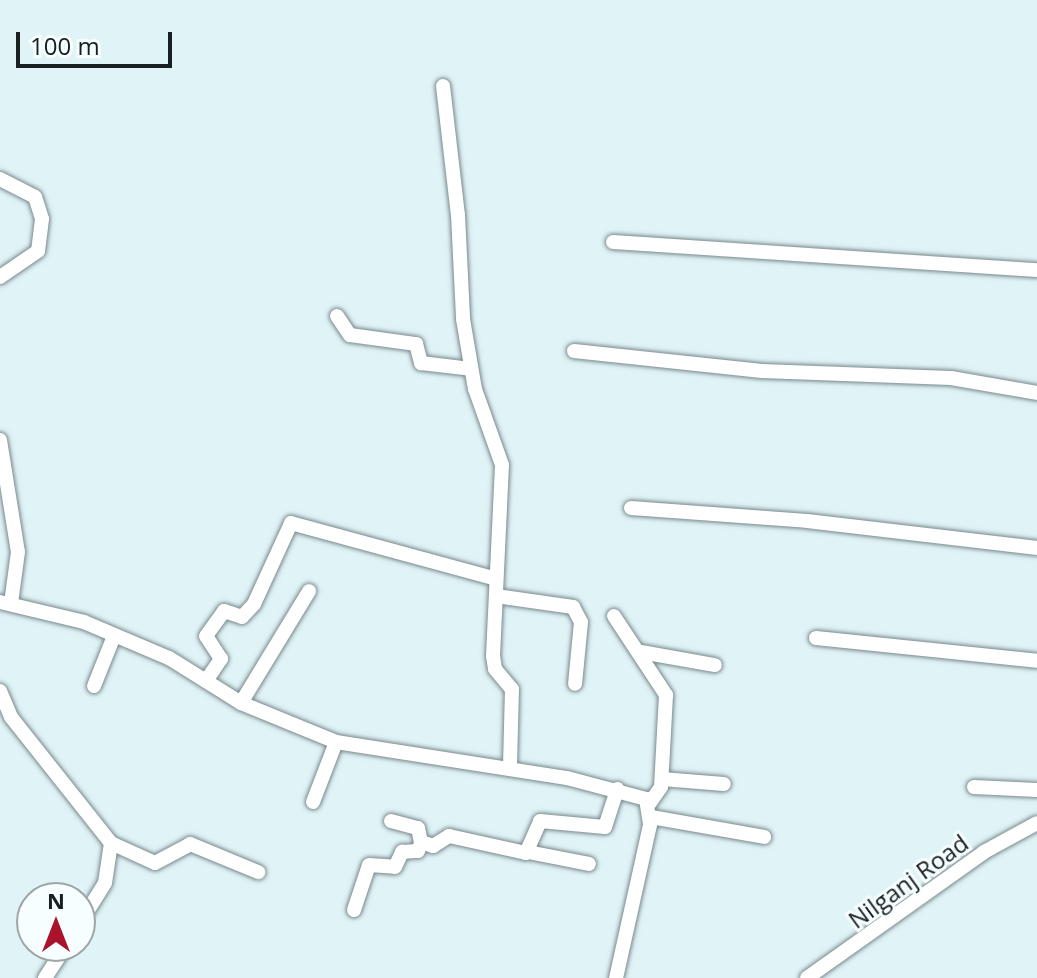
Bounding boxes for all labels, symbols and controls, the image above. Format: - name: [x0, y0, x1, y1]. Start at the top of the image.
- scale bar: [20, 16, 176, 66]
- text: 100 m: [30, 29, 100, 62]
- street label: Nilganj Road: [843, 828, 973, 934]
- north arrow: [16, 882, 96, 962]
- text: N: [47, 885, 65, 915]

